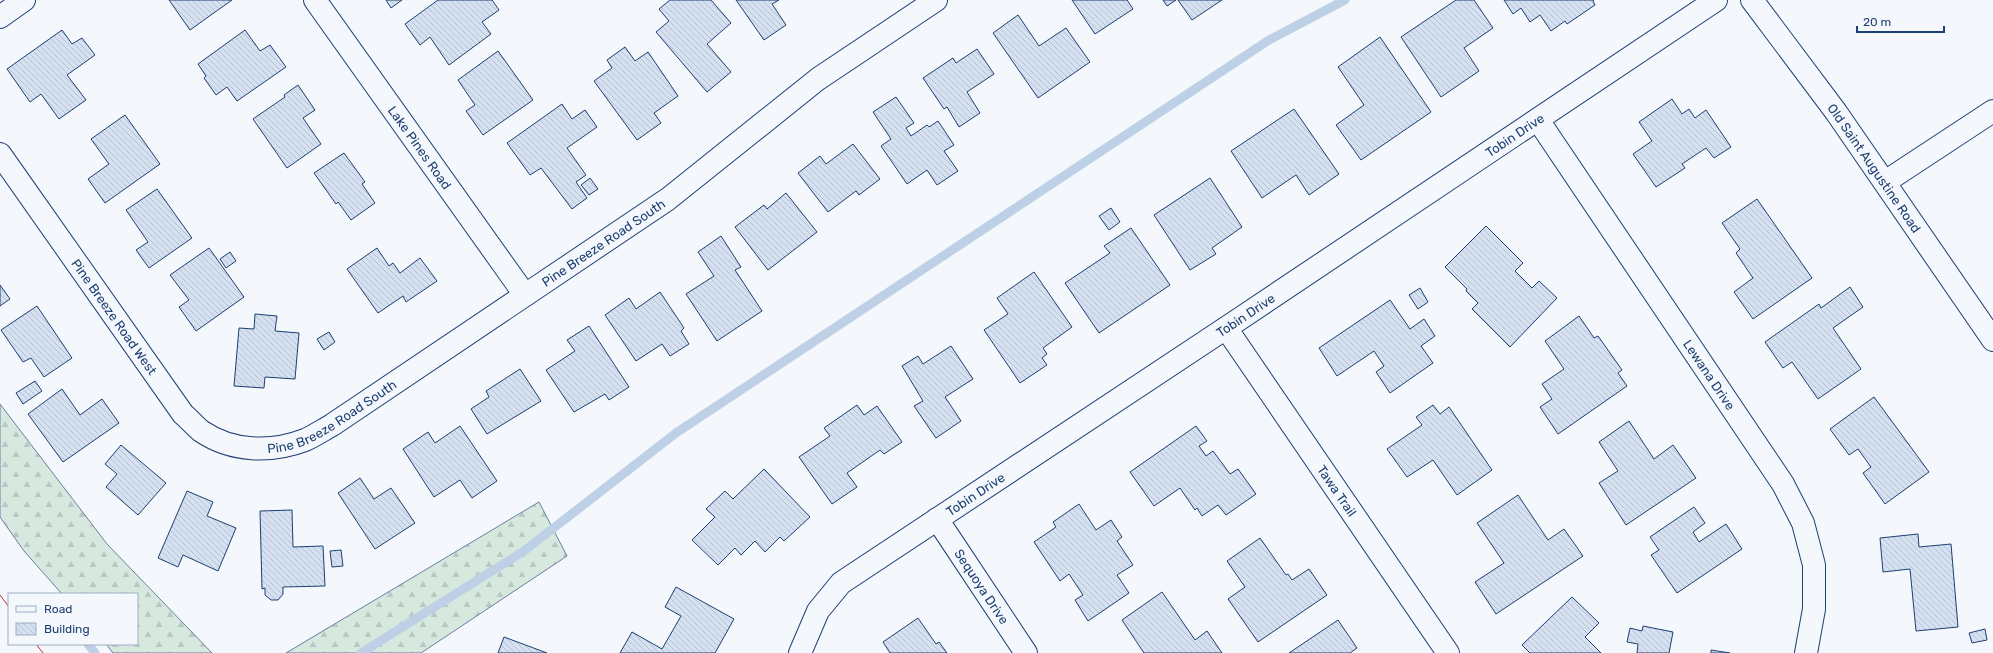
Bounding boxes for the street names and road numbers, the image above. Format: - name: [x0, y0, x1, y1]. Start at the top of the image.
- street label: Old Saint Augustine Road: [1825, 101, 1924, 235]
- street label: Lake Pines Road: [385, 103, 455, 192]
- street label: Tobin Drive: [1483, 110, 1547, 160]
- street label: Pine Breeze Road South: [539, 196, 668, 289]
- street label: Pine Breeze Road West: [69, 256, 160, 377]
- street label: Tobin Drive: [1213, 290, 1277, 340]
- street label: Lewana Drive: [1680, 337, 1738, 413]
- street label: Pine Breeze Road South: [266, 377, 399, 456]
- street label: Tawa Trail: [1314, 462, 1360, 519]
- street label: Tobin Drive: [943, 469, 1007, 519]
- street label: Sequoya Drive: [952, 546, 1012, 627]

